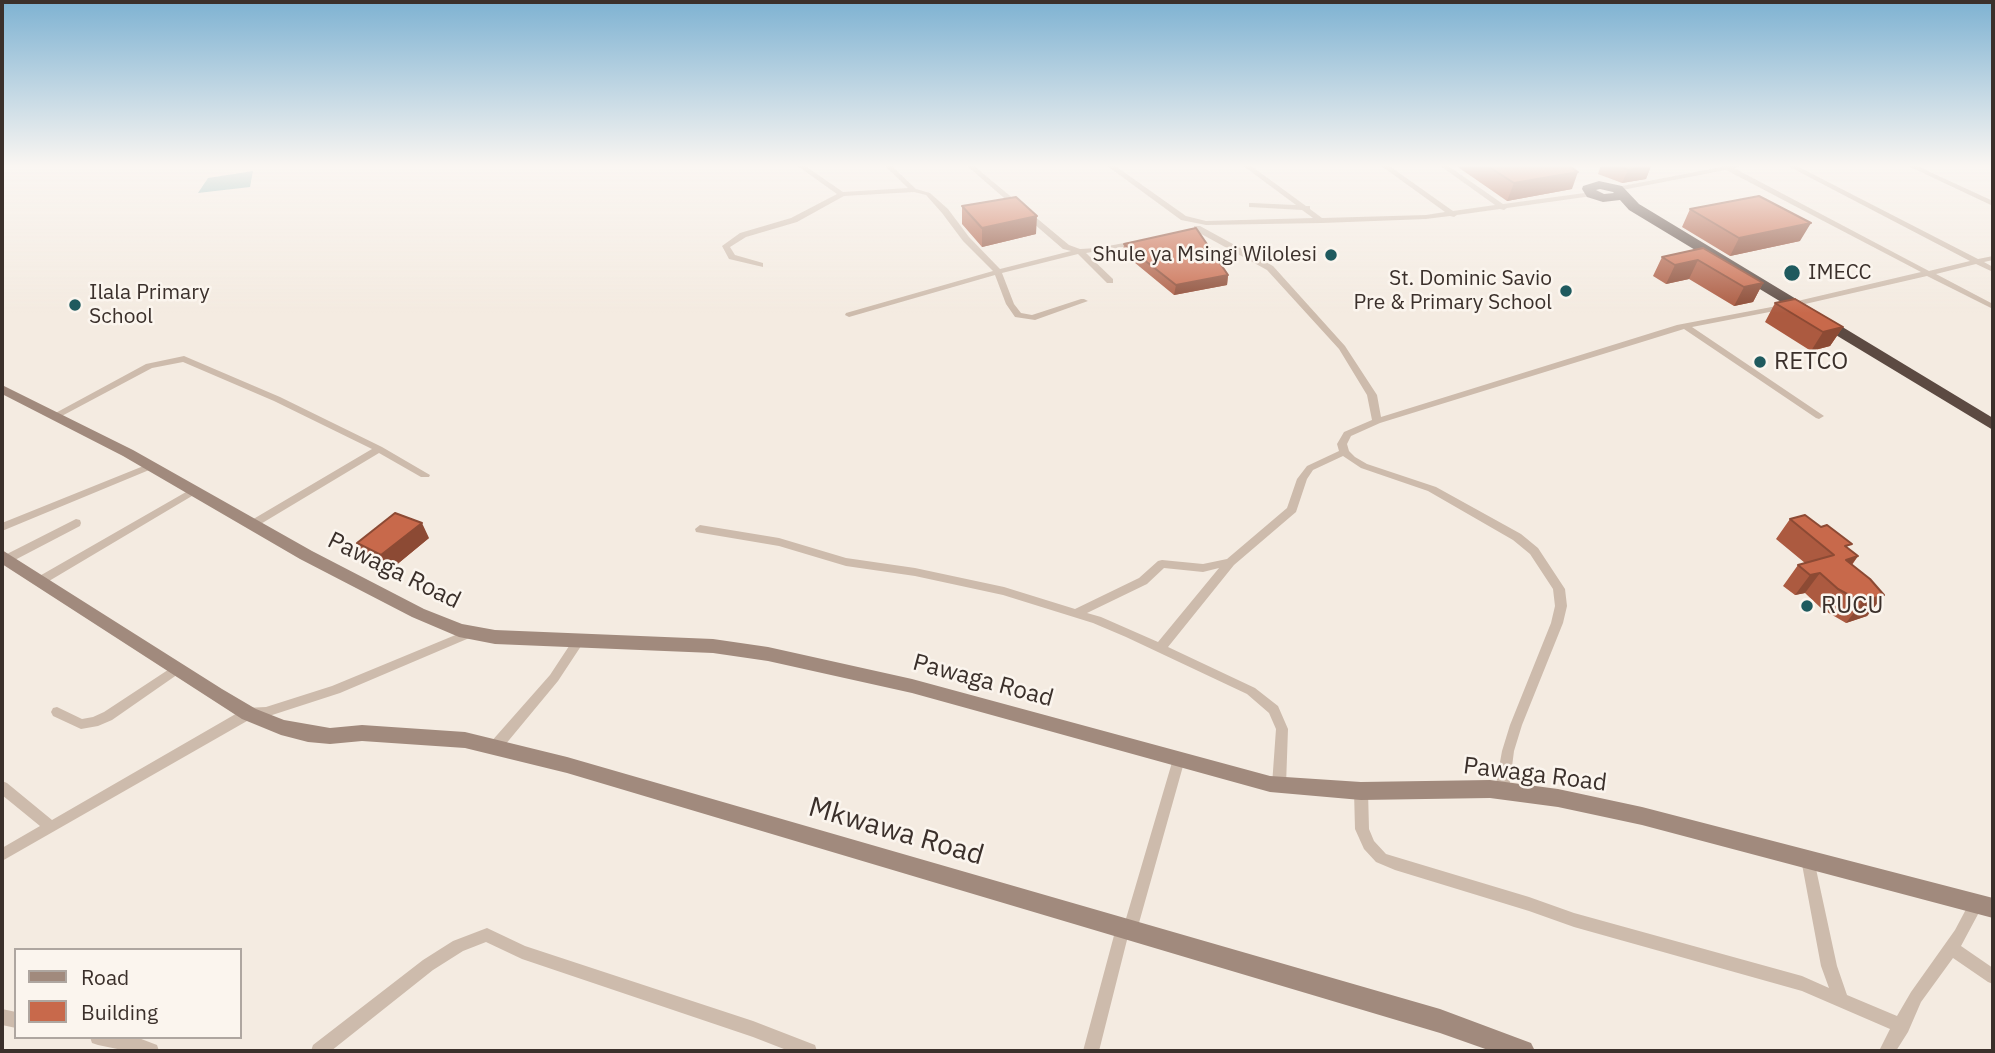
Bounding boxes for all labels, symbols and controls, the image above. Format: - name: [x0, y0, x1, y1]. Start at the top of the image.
- place label: Shule ya Msingi Wilolesi: [1092, 242, 1317, 268]
- marker: Shule ya Msingi Wilolesi: [1323, 247, 1339, 263]
- place label: IMECC: [1808, 260, 1872, 286]
- marker: IMECC: [1782, 263, 1802, 283]
- place label: St. Dominic Savio Pre & Primary School: [1354, 266, 1552, 316]
- place label: Ilala Primary School: [89, 280, 210, 330]
- marker: St. Dominic Savio Pre & Primary School: [1558, 283, 1574, 299]
- marker: Ilala Primary School: [67, 297, 83, 313]
- place label: RETCO: [1774, 348, 1848, 376]
- marker: RETCO: [1752, 354, 1768, 370]
- street label: Pawaga Road: [323, 526, 465, 616]
- place label: RUCU: [1821, 592, 1884, 620]
- marker: RUCU: [1799, 598, 1815, 614]
- street label: Pawaga Road: [910, 648, 1056, 714]
- street label: Pawaga Road: [1462, 752, 1608, 798]
- street label: Mkwawa Road: [804, 791, 988, 873]
- legend: [14, 948, 242, 1039]
- text: Road: [81, 963, 129, 991]
- text: Building: [81, 998, 158, 1026]

